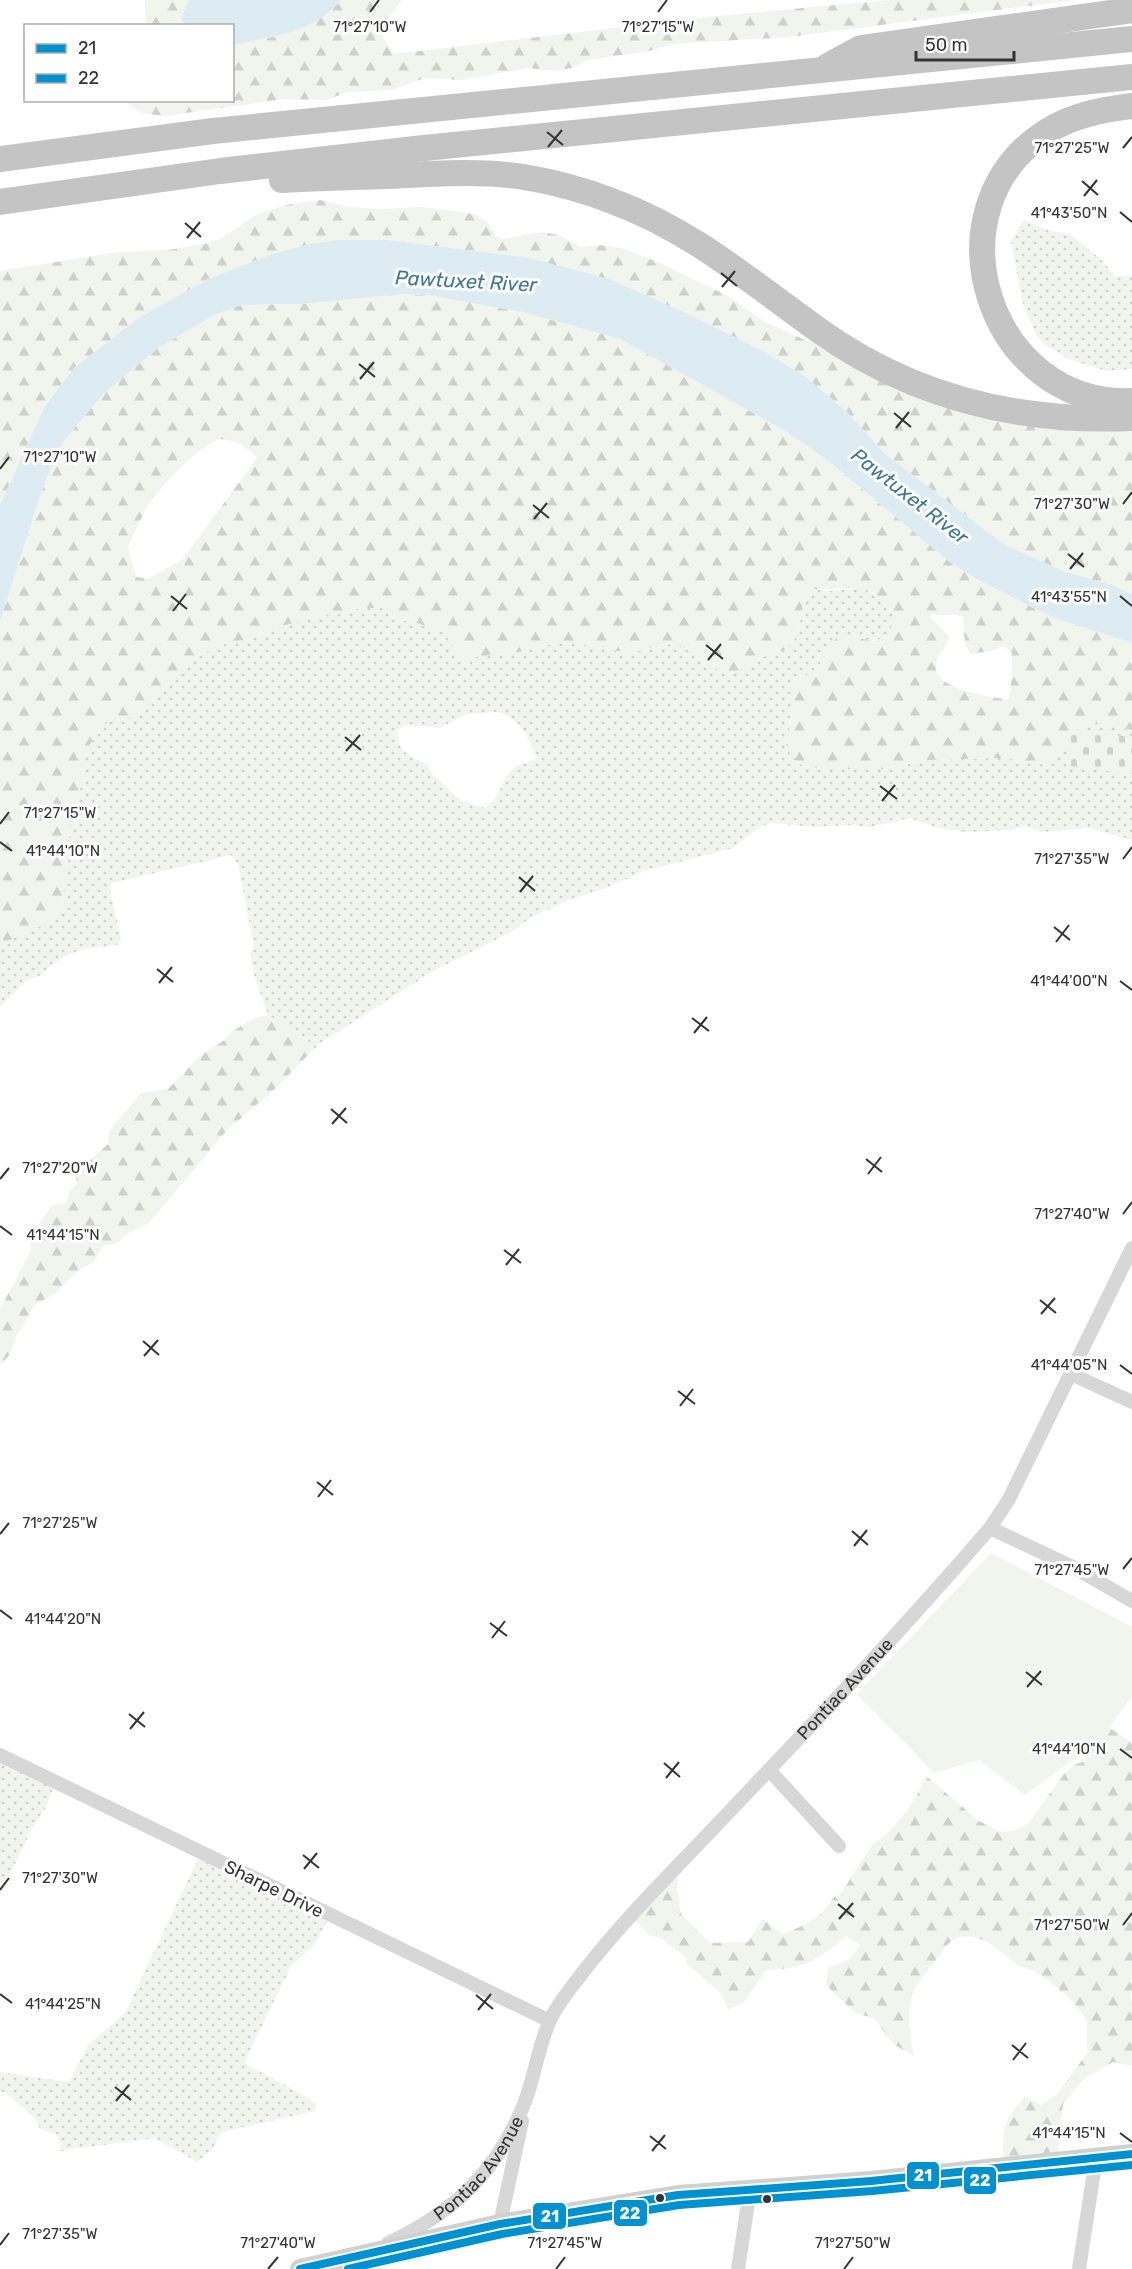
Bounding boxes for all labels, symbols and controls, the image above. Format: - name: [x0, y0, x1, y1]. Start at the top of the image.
- text: 71°27'10"W: [333, 18, 407, 36]
- text: 71°27'15"W: [622, 18, 694, 36]
- legend: [24, 24, 234, 102]
- scale bar: [916, 24, 1014, 62]
- text: 50 m: [925, 34, 968, 56]
- text: 21: [78, 37, 96, 59]
- text: 22: [78, 67, 99, 89]
- text: 71°27'25"W: [1034, 139, 1110, 157]
- text: 41°43'50"N: [1031, 204, 1107, 222]
- water label: Pawtuxet River: [394, 265, 539, 297]
- water label: Pawtuxet River: [847, 443, 974, 550]
- text: 71°27'10"W: [23, 448, 97, 466]
- text: 71°27'30"W: [1034, 495, 1110, 513]
- text: 41°43'55"N: [1031, 588, 1107, 606]
- text: 71°27'15"W: [24, 804, 96, 822]
- text: 41°44'10"N: [26, 842, 100, 860]
- text: 71°27'35"W: [1034, 850, 1110, 868]
- text: 41°44'00"N: [1030, 972, 1108, 990]
- text: 71°27'20"W: [22, 1159, 98, 1177]
- text: 71°27'40"W: [1034, 1205, 1110, 1223]
- text: 41°44'15"N: [26, 1226, 100, 1244]
- text: 41°44'05"N: [1031, 1356, 1107, 1374]
- text: 71°27'25"W: [22, 1514, 98, 1532]
- text: 71°27'45"W: [1035, 1561, 1109, 1579]
- text: 41°44'20"N: [25, 1610, 101, 1628]
- street label: Pontiac Avenue: [792, 1634, 898, 1744]
- text: 41°44'10"N: [1032, 1740, 1106, 1758]
- street label: Sharpe Drive: [221, 1856, 327, 1922]
- text: 71°27'30"W: [22, 1869, 98, 1887]
- text: 71°27'50"W: [1034, 1916, 1110, 1934]
- text: 41°44'25"N: [25, 1995, 101, 2013]
- street label: Pontiac Avenue: [429, 2113, 528, 2225]
- text: 41°44'15"N: [1032, 2124, 1106, 2142]
- line badge: 21: [906, 2161, 940, 2190]
- text: 21: [914, 2166, 932, 2185]
- line badge: 22: [963, 2166, 997, 2195]
- text: 22: [970, 2171, 990, 2190]
- unlabelled marker: [654, 2192, 666, 2204]
- unlabelled marker: [761, 2193, 773, 2205]
- line badge: 22: [613, 2199, 648, 2227]
- line badge: 21: [532, 2202, 567, 2230]
- text: 22: [620, 2204, 640, 2223]
- text: 21: [541, 2207, 559, 2226]
- text: 71°27'35"W: [22, 2225, 98, 2243]
- text: 71°27'40"W: [240, 2234, 316, 2252]
- text: 71°27'45"W: [528, 2234, 602, 2252]
- text: 71°27'50"W: [815, 2234, 891, 2252]

